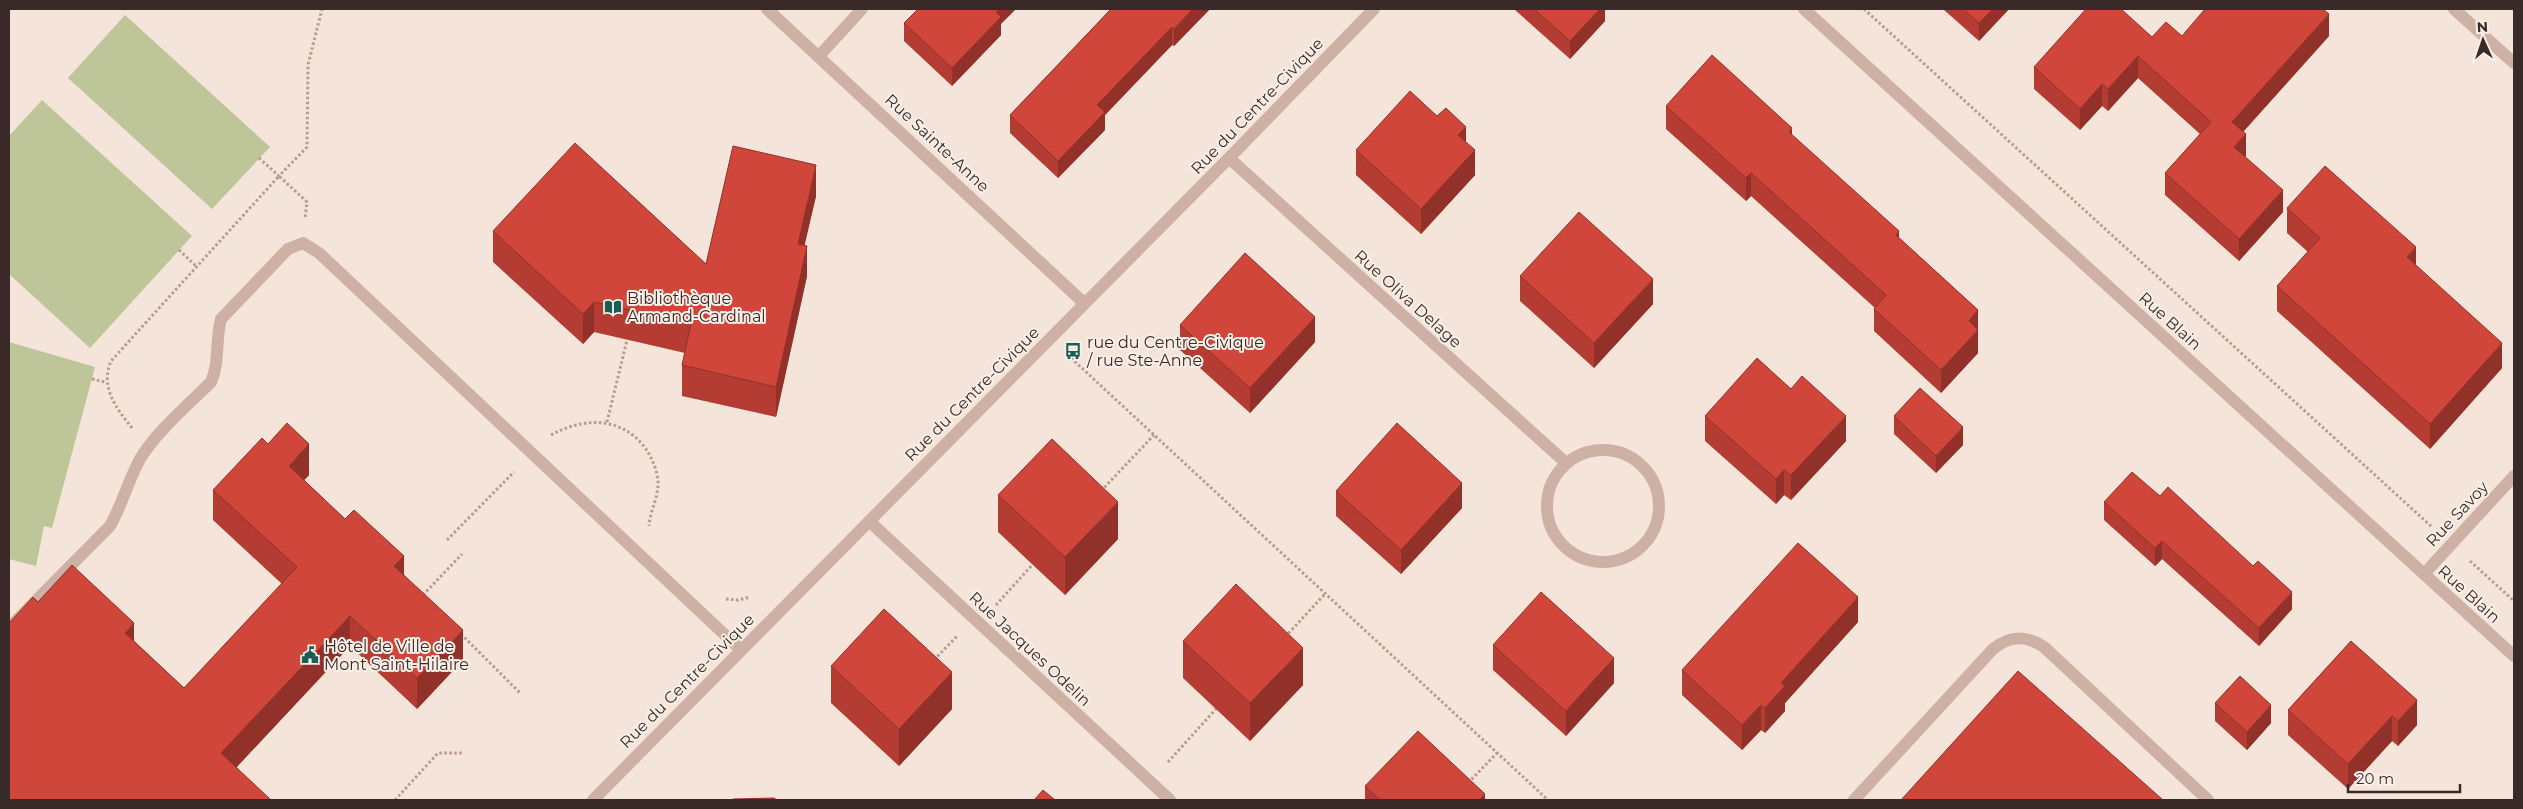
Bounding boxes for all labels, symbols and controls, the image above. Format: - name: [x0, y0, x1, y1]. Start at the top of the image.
- north arrow: [2458, 15, 2508, 65]
- text: N: [2476, 18, 2488, 36]
- street label: Rue du Centre-Civique: [1187, 34, 1327, 178]
- street label: Rue Sainte-Anne: [881, 90, 993, 196]
- street label: Rue Oliva Delage: [1351, 246, 1465, 352]
- street label: Rue Blain: [2135, 288, 2205, 354]
- place label: Bibliothèque Armand-Cardinal: [627, 289, 766, 326]
- library icon: Bibliothèque Armand-Cardinal: [603, 297, 623, 317]
- street label: Rue du Centre-Civique: [901, 323, 1043, 465]
- place label: rue du Centre-Civique / rue Ste-Anne: [1086, 333, 1264, 370]
- bus stop icon: rue du Centre-Civique / rue Ste-Anne: [1063, 341, 1083, 361]
- street label: Rue Savoy: [2422, 477, 2492, 551]
- street label: Rue Blain: [2434, 561, 2504, 627]
- street label: Rue Jacques Odelin: [965, 588, 1095, 710]
- street label: Rue du Centre-Civique: [616, 610, 758, 752]
- place label: Hôtel de Ville de Mont Saint-Hilaire: [324, 637, 469, 674]
- public building icon: Hôtel de Ville de Mont Saint-Hilaire: [300, 645, 320, 665]
- scale bar: [2348, 762, 2460, 794]
- text: 20 m: [2356, 769, 2394, 788]

